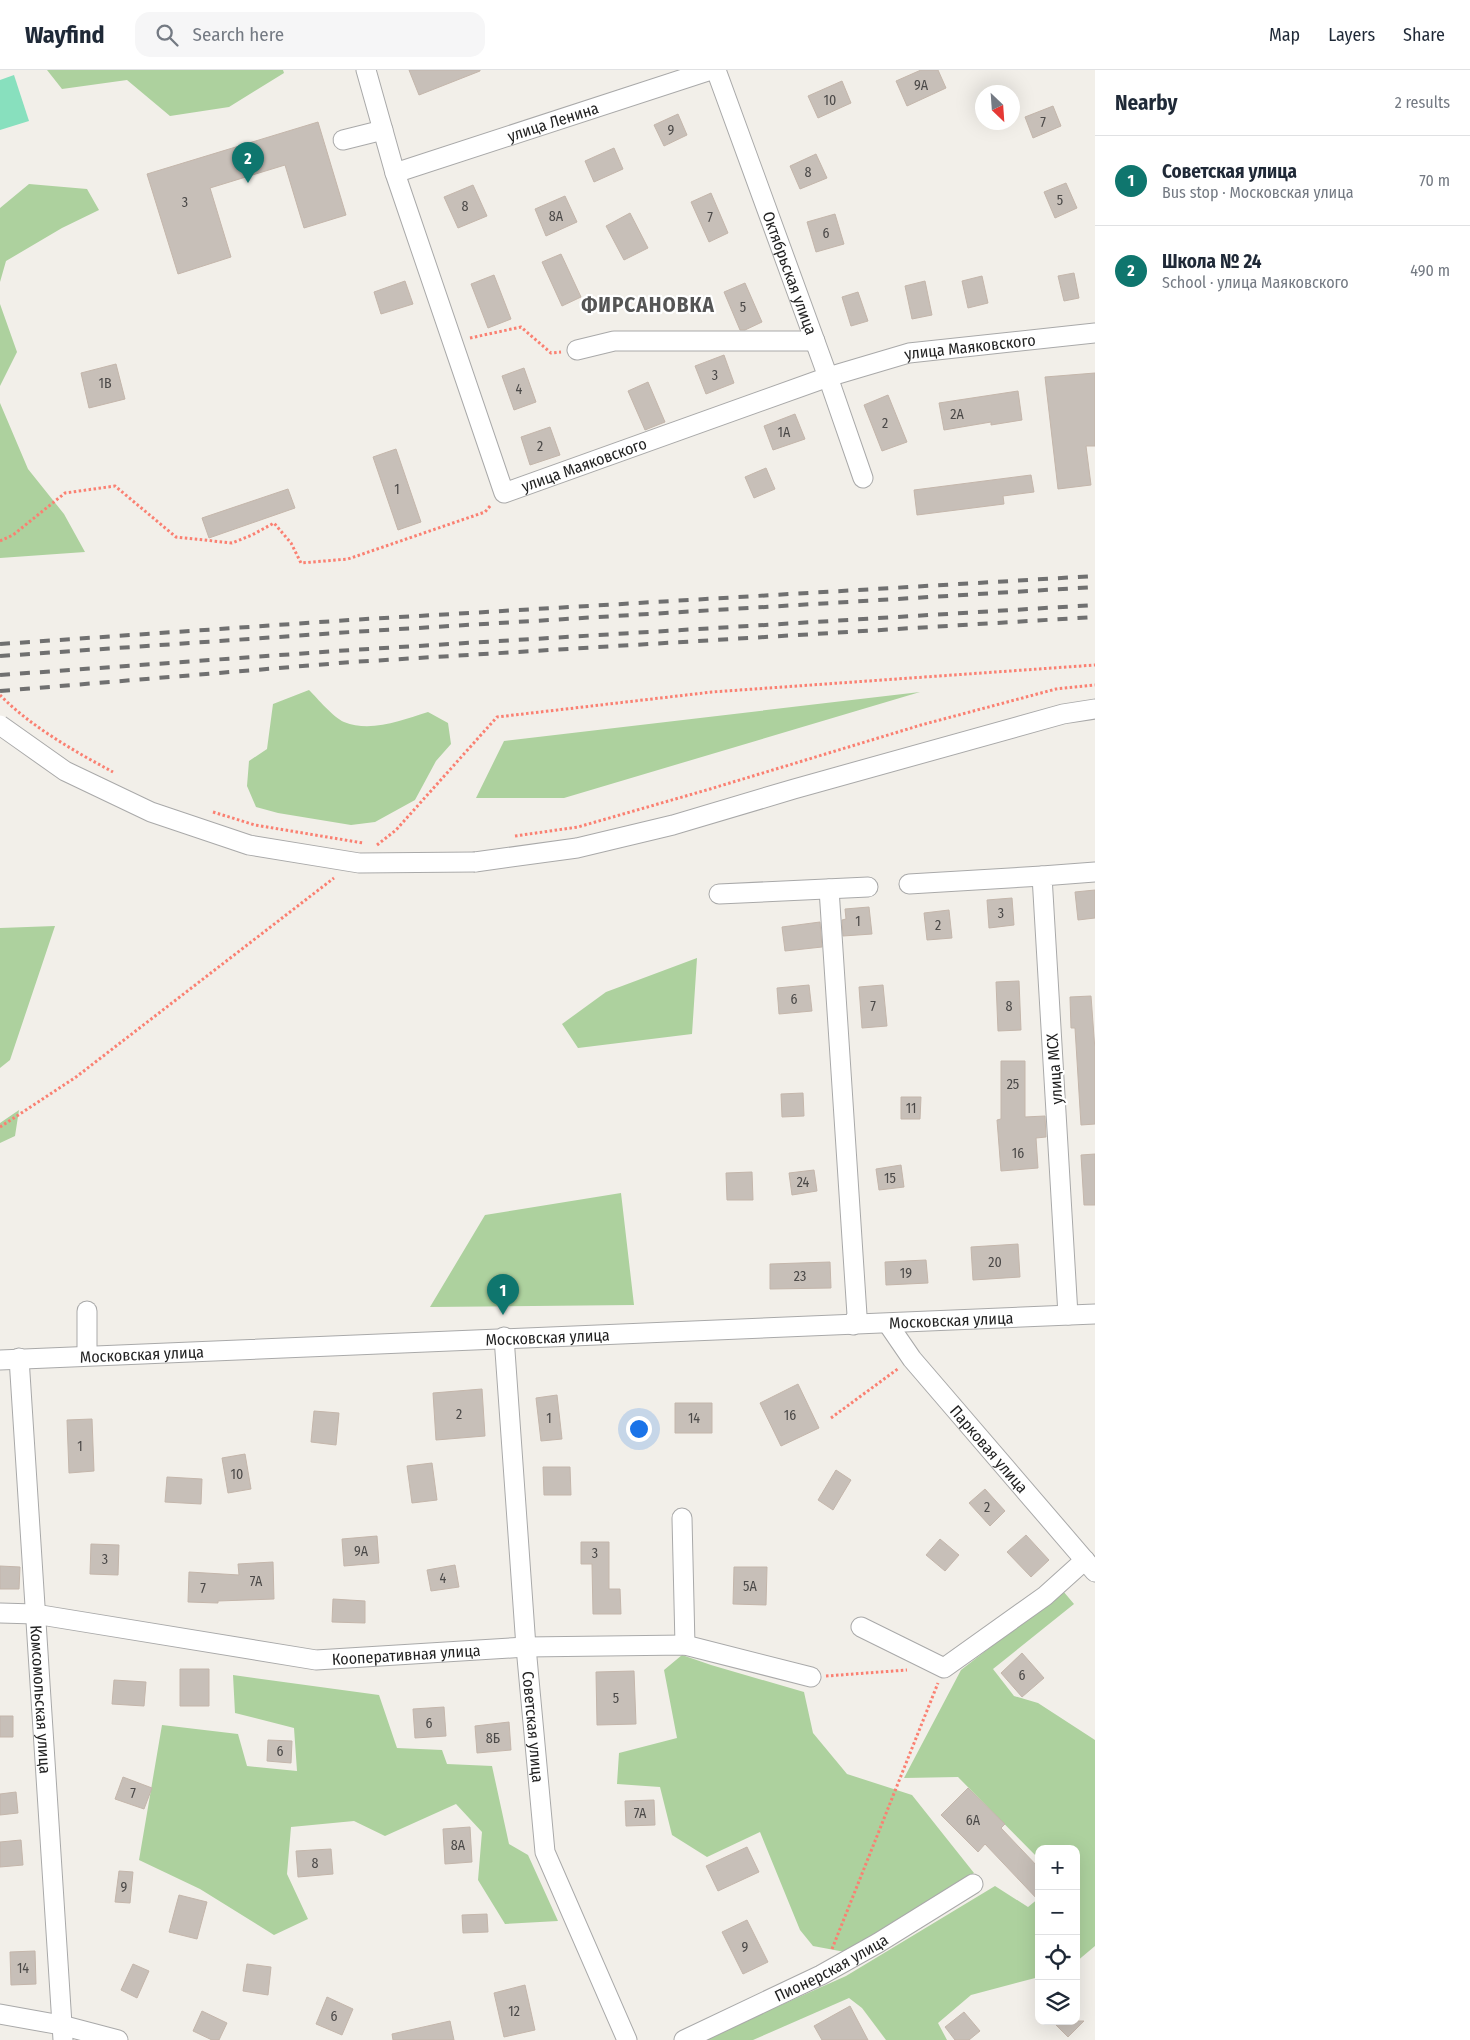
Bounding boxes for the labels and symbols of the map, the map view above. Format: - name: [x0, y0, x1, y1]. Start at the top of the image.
- house number: 9А: [914, 77, 929, 94]
- north arrow: [975, 85, 1020, 130]
- house number: 10: [824, 92, 836, 109]
- street label: улица Ленина: [505, 98, 601, 146]
- house number: 7: [1040, 114, 1046, 131]
- house number: 9: [668, 122, 675, 139]
- pin: 2: [232, 142, 264, 183]
- house number: 8: [805, 164, 812, 181]
- house number: 5: [1057, 192, 1063, 209]
- house number: 3: [182, 194, 188, 211]
- house number: 8: [462, 198, 469, 215]
- house number: 8А: [549, 208, 564, 225]
- house number: 7: [707, 209, 713, 226]
- street label: Октябрьская улица: [758, 209, 821, 337]
- house number: 6: [823, 225, 830, 242]
- district label: ФИРСАНОВКА: [581, 292, 715, 318]
- house number: 5: [740, 299, 746, 316]
- street label: улица Маяковского: [902, 330, 1037, 364]
- house number: 3: [712, 367, 718, 384]
- house number: 1В: [98, 375, 112, 392]
- house number: 4: [516, 381, 523, 398]
- house number: 2А: [950, 406, 964, 423]
- house number: 2: [882, 415, 888, 432]
- house number: 1А: [778, 424, 791, 441]
- street label: улица Маяковского: [519, 434, 649, 496]
- house number: 2: [537, 438, 543, 455]
- house number: 1: [394, 481, 400, 498]
- house number: 3: [998, 905, 1004, 922]
- house number: 1: [855, 913, 861, 930]
- house number: 2: [935, 917, 941, 934]
- house number: 6: [791, 991, 798, 1008]
- house number: 7: [870, 998, 876, 1015]
- house number: 8: [1006, 998, 1013, 1015]
- street label: улица МСХ: [1043, 1033, 1066, 1105]
- house number: 25: [1007, 1076, 1019, 1093]
- house number: 11: [906, 1100, 916, 1117]
- house number: 16: [1012, 1145, 1024, 1162]
- house number: 15: [884, 1170, 896, 1187]
- house number: 24: [797, 1174, 810, 1191]
- house number: 20: [988, 1254, 1002, 1271]
- house number: 19: [900, 1265, 912, 1282]
- house number: 23: [794, 1268, 806, 1285]
- pin: 1: [487, 1274, 519, 1315]
- street label: Московская улица: [889, 1308, 1014, 1333]
- street label: Московская улица: [485, 1325, 610, 1350]
- street label: Московская улица: [79, 1342, 205, 1367]
- street label: Парковая улица: [946, 1402, 1032, 1497]
- house number: 2: [456, 1406, 462, 1423]
- house number: 16: [784, 1407, 796, 1424]
- house number: 1: [546, 1410, 552, 1427]
- house number: 14: [688, 1410, 700, 1427]
- your location: [626, 1416, 652, 1442]
- house number: 1: [77, 1438, 83, 1455]
- house number: 10: [231, 1466, 243, 1483]
- house number: 2: [984, 1499, 990, 1516]
- house number: 9А: [354, 1543, 369, 1560]
- house number: 3: [592, 1545, 598, 1562]
- house number: 3: [102, 1551, 108, 1568]
- house number: 4: [440, 1570, 447, 1587]
- house number: 7А: [250, 1573, 263, 1590]
- house number: 5А: [743, 1578, 758, 1595]
- house number: 7: [200, 1580, 206, 1597]
- street label: Комсомольская улица: [26, 1624, 55, 1774]
- street label: Кооперативная улица: [331, 1641, 481, 1669]
- house number: 6: [1019, 1667, 1026, 1684]
- street label: Советская улица: [518, 1670, 548, 1784]
- house number: 5: [613, 1690, 619, 1707]
- house number: 6: [426, 1715, 433, 1732]
- house number: 8Б: [486, 1730, 500, 1747]
- house number: 6: [277, 1743, 284, 1760]
- house number: 7: [130, 1785, 136, 1802]
- house number: 7А: [634, 1805, 647, 1822]
- house number: 6А: [966, 1812, 981, 1829]
- house number: 8А: [451, 1837, 466, 1854]
- house number: 8: [312, 1855, 319, 1872]
- house number: 9: [121, 1879, 128, 1896]
- street label: Пионерская улица: [772, 1930, 892, 2006]
- house number: 9: [742, 1939, 749, 1956]
- house number: 14: [17, 1960, 29, 1977]
- house number: 12: [508, 2003, 520, 2020]
- house number: 6: [331, 2008, 338, 2025]

